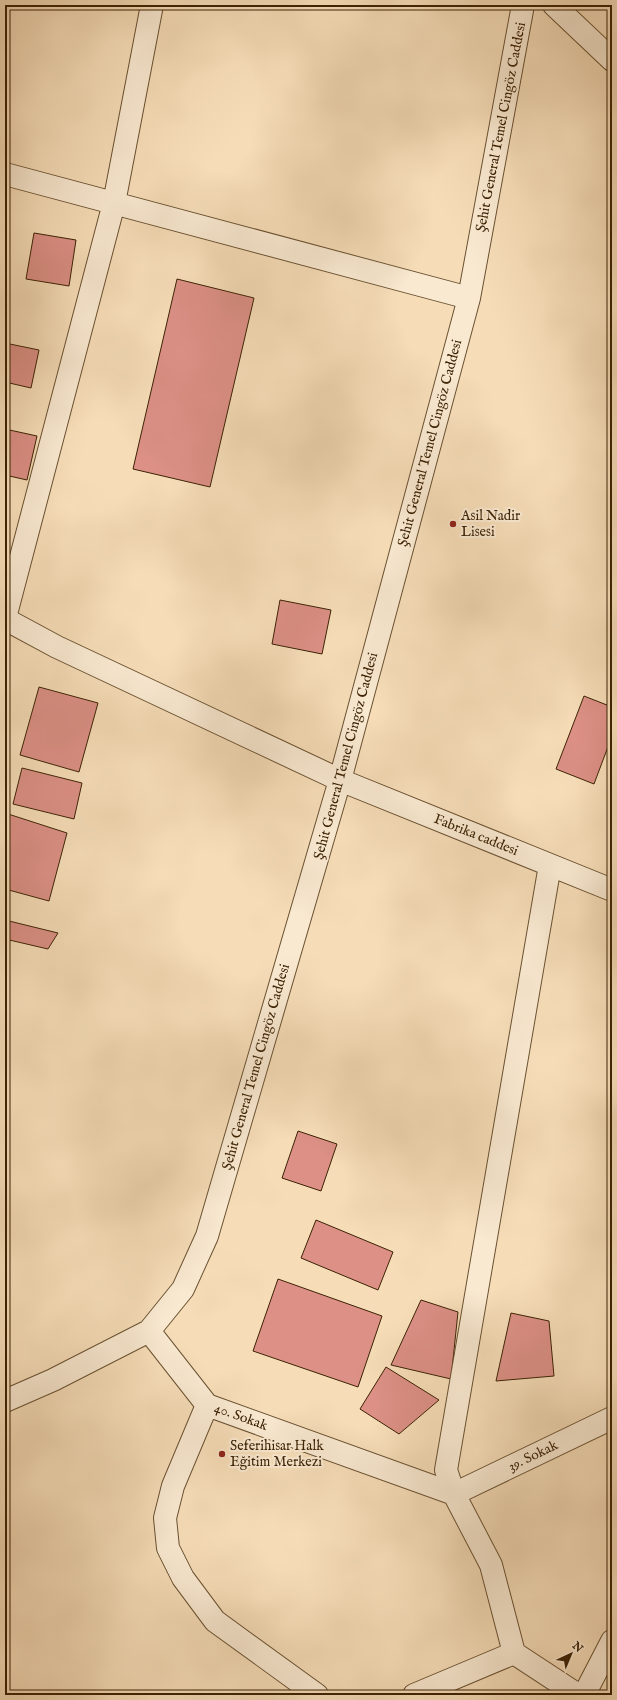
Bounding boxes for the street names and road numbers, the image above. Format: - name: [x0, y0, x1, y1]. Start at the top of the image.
- street label: Şehit General Temel Cingöz Caddesi: [472, 20, 530, 234]
- street label: Şehit General Temel Cingöz Caddesi: [394, 337, 466, 548]
- street label: Şehit General Temel Cingöz Caddesi: [310, 650, 382, 861]
- street label: Fabrika caddesi: [431, 810, 521, 860]
- street label: Şehit General Temel Cingöz Caddesi: [218, 962, 294, 1172]
- street label: 40. Sokak: [212, 1399, 271, 1435]
- street label: 39. Sokak: [505, 1436, 561, 1476]

